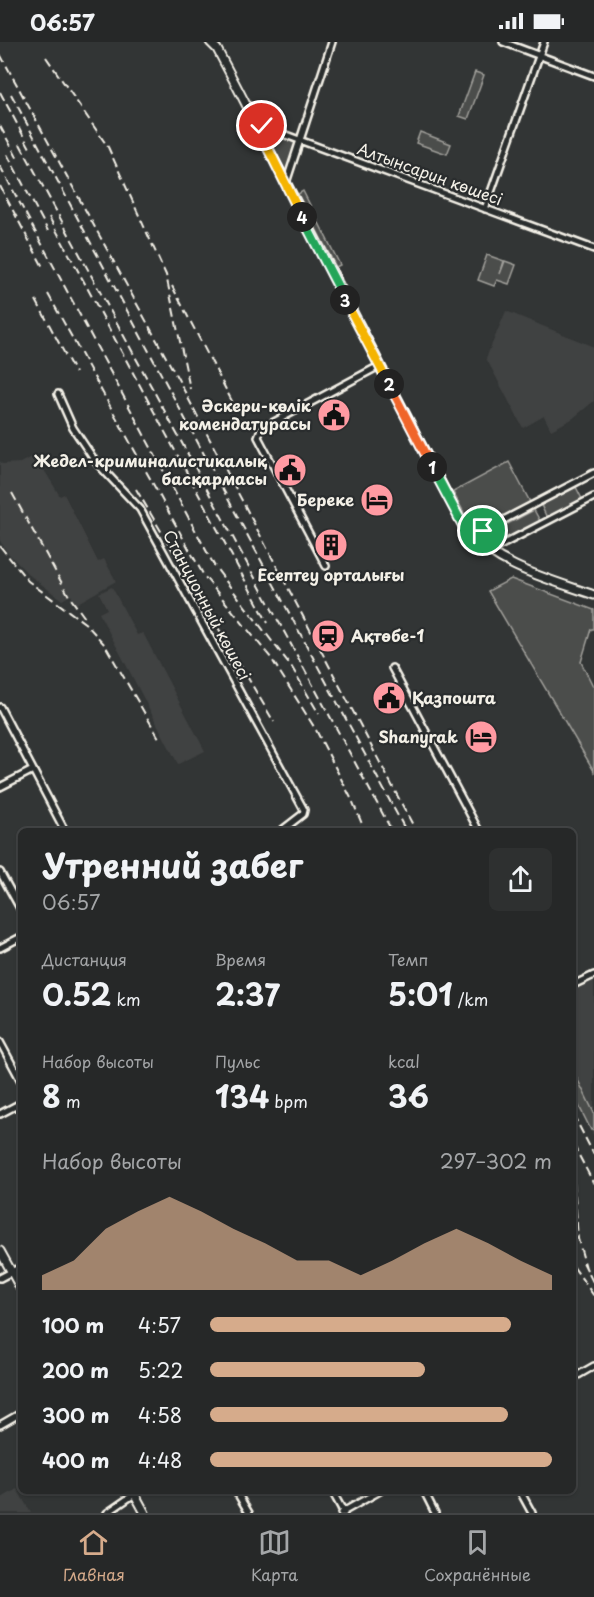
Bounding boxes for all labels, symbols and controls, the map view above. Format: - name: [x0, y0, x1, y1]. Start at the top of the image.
- text: 06:57: [30, 5, 95, 38]
- pin: [236, 100, 287, 151]
- icon: check: [245, 109, 278, 142]
- street label: Алтынсарин көшесі: [354, 136, 506, 210]
- pin: 4: [287, 202, 317, 232]
- text: 4: [297, 205, 307, 229]
- pin: 3: [330, 285, 360, 315]
- text: 3: [340, 288, 350, 312]
- pin: 2: [374, 369, 404, 399]
- text: 2: [383, 372, 395, 396]
- place label: Әскери-көлік комендатурасы: [179, 393, 312, 435]
- public building icon: Әскери-көлік комендатурасы: [316, 397, 352, 433]
- place label: Жедел-криминалистикалық басқармасы: [33, 448, 268, 490]
- public building icon: Жедел-криминалистикалық басқармасы: [272, 452, 308, 488]
- pin: 1: [417, 452, 447, 482]
- text: 1: [428, 455, 436, 479]
- hotel icon: Береке: [359, 482, 395, 518]
- place label: Береке: [297, 487, 354, 511]
- pin: [457, 505, 508, 556]
- icon: arrive: [466, 514, 499, 547]
- street label: Станционный көшесі: [158, 525, 258, 684]
- building icon: Есептеу орталығы: [313, 527, 349, 563]
- place label: Есептеу орталығы: [258, 562, 404, 586]
- station icon: Ақтөбе-1: [310, 618, 346, 654]
- place label: Ақтөбе-1: [351, 623, 425, 647]
- public building icon: Қазпошта: [371, 680, 407, 716]
- place label: Қазпошта: [412, 685, 496, 709]
- hotel icon: Shanyrak: [463, 719, 499, 755]
- place label: Shanyrak: [378, 724, 458, 748]
- text: Утренний забег: [42, 839, 303, 889]
- button: share: [489, 848, 552, 911]
- text: 06:57: [42, 887, 100, 917]
- text: Дистанция: [42, 947, 127, 971]
- text: Время: [215, 947, 266, 971]
- text: Темп: [388, 947, 428, 971]
- text: 0.52: [42, 971, 111, 1016]
- text: 2:37: [215, 971, 280, 1016]
- text: 5:01: [388, 971, 453, 1016]
- text: km: [111, 987, 141, 1011]
- text: /km: [453, 987, 488, 1011]
- text: Набор высоты: [42, 1049, 154, 1073]
- text: Пульс: [215, 1049, 260, 1073]
- text: kcal: [388, 1049, 420, 1073]
- text: 8: [42, 1073, 61, 1118]
- text: 134: [215, 1073, 269, 1118]
- text: 36: [388, 1073, 429, 1118]
- text: m: [61, 1089, 81, 1113]
- text: bpm: [269, 1089, 308, 1113]
- text: Набор высоты: [42, 1146, 182, 1176]
- text: 297–302 m: [440, 1146, 552, 1176]
- text: 100 m: [42, 1310, 104, 1340]
- text: 4:57: [138, 1310, 181, 1340]
- text: 200 m: [42, 1355, 109, 1385]
- text: 5:22: [138, 1355, 183, 1385]
- text: 300 m: [42, 1400, 110, 1430]
- text: 4:58: [138, 1400, 182, 1430]
- text: 400 m: [42, 1445, 110, 1475]
- text: 4:48: [138, 1445, 182, 1475]
- tab: Главная: [63, 1526, 125, 1586]
- tab: Карта: [251, 1526, 298, 1586]
- tab: Сохранённые: [424, 1526, 531, 1586]

